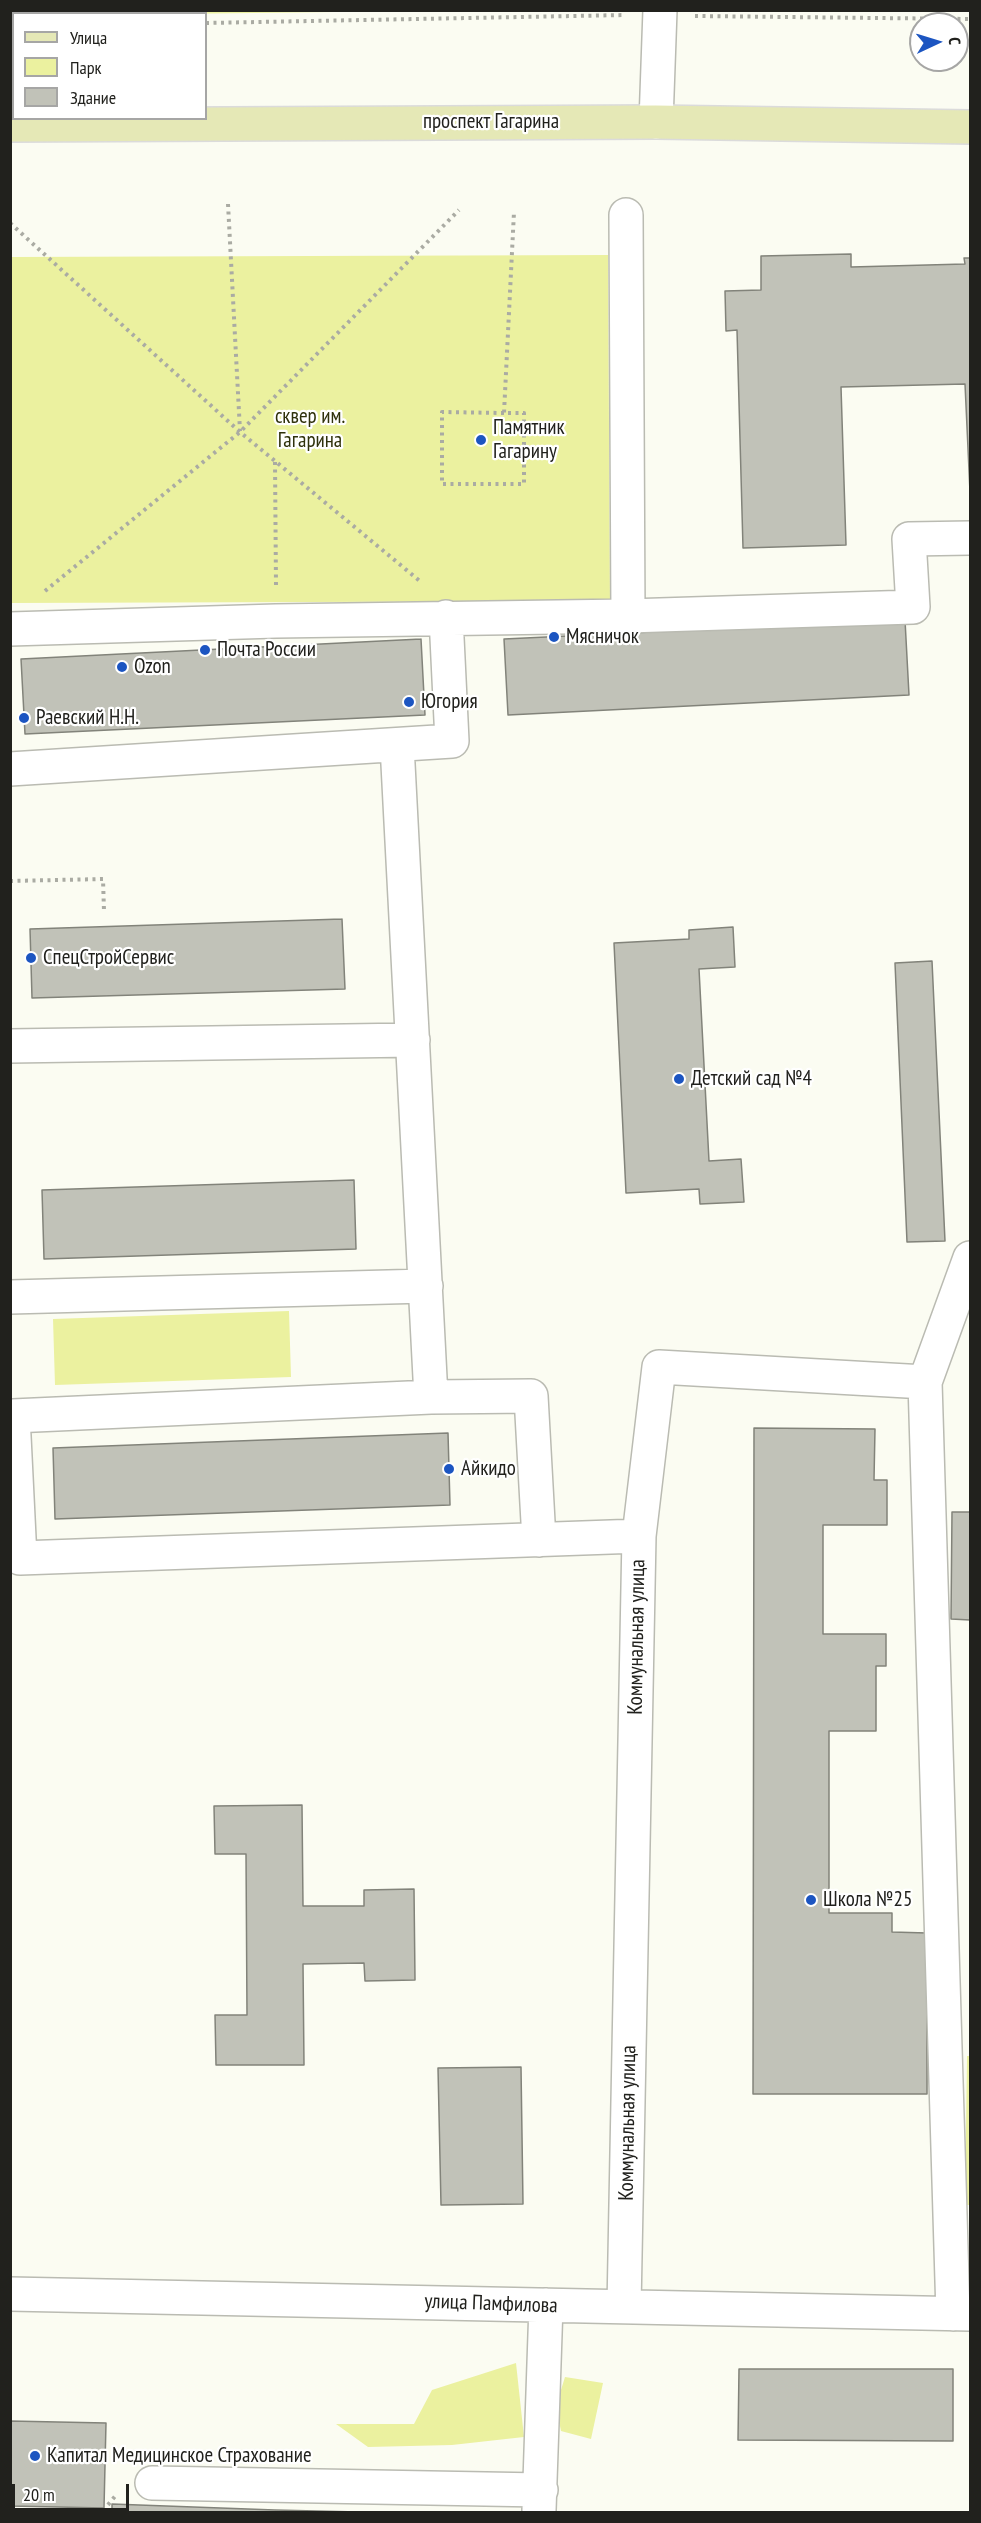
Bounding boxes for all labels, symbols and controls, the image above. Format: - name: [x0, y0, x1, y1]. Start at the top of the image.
- legend: [12, 12, 207, 120]
- north arrow: [909, 12, 969, 72]
- text: Улица: [70, 26, 107, 49]
- text: С: [945, 37, 965, 45]
- text: Парк: [70, 56, 101, 79]
- text: Здание: [70, 86, 116, 109]
- street label: проспект Гагарина: [423, 109, 559, 135]
- park label: сквер им. Гагарина: [275, 404, 345, 454]
- place label: Памятник Гагарину: [493, 415, 565, 465]
- marker: Памятник Гагарину: [474, 433, 488, 447]
- place label: Мясничок: [566, 624, 639, 650]
- marker: Мясничок: [547, 630, 561, 644]
- place label: Почта России: [217, 637, 316, 663]
- marker: Почта России: [198, 643, 212, 657]
- place label: Ozon: [134, 654, 171, 680]
- marker: Ozon: [115, 660, 129, 674]
- place label: Югория: [421, 689, 478, 715]
- marker: Югория: [402, 695, 416, 709]
- place label: Раевский Н.Н.: [36, 705, 139, 731]
- marker: Раевский Н.Н.: [17, 711, 31, 725]
- place label: СпецСтройСервис: [43, 945, 174, 971]
- marker: СпецСтройСервис: [24, 951, 38, 965]
- place label: Детский сад №4: [691, 1066, 812, 1092]
- marker: Детский сад №4: [672, 1072, 686, 1086]
- place label: Айкидо: [461, 1456, 516, 1482]
- marker: Айкидо: [442, 1462, 456, 1476]
- street label: Коммунальная улица: [623, 1559, 651, 1715]
- place label: Школа №25: [823, 1887, 912, 1913]
- marker: Школа №25: [804, 1893, 818, 1907]
- street label: Коммунальная улица: [614, 2045, 642, 2201]
- street label: улица Памфилова: [424, 2289, 558, 2319]
- place label: Капитал Медицинское Страхование: [47, 2443, 312, 2469]
- marker: Капитал Медицинское Страхование: [28, 2449, 42, 2463]
- scale bar: [15, 2472, 132, 2510]
- text: 20 m: [23, 2483, 55, 2506]

